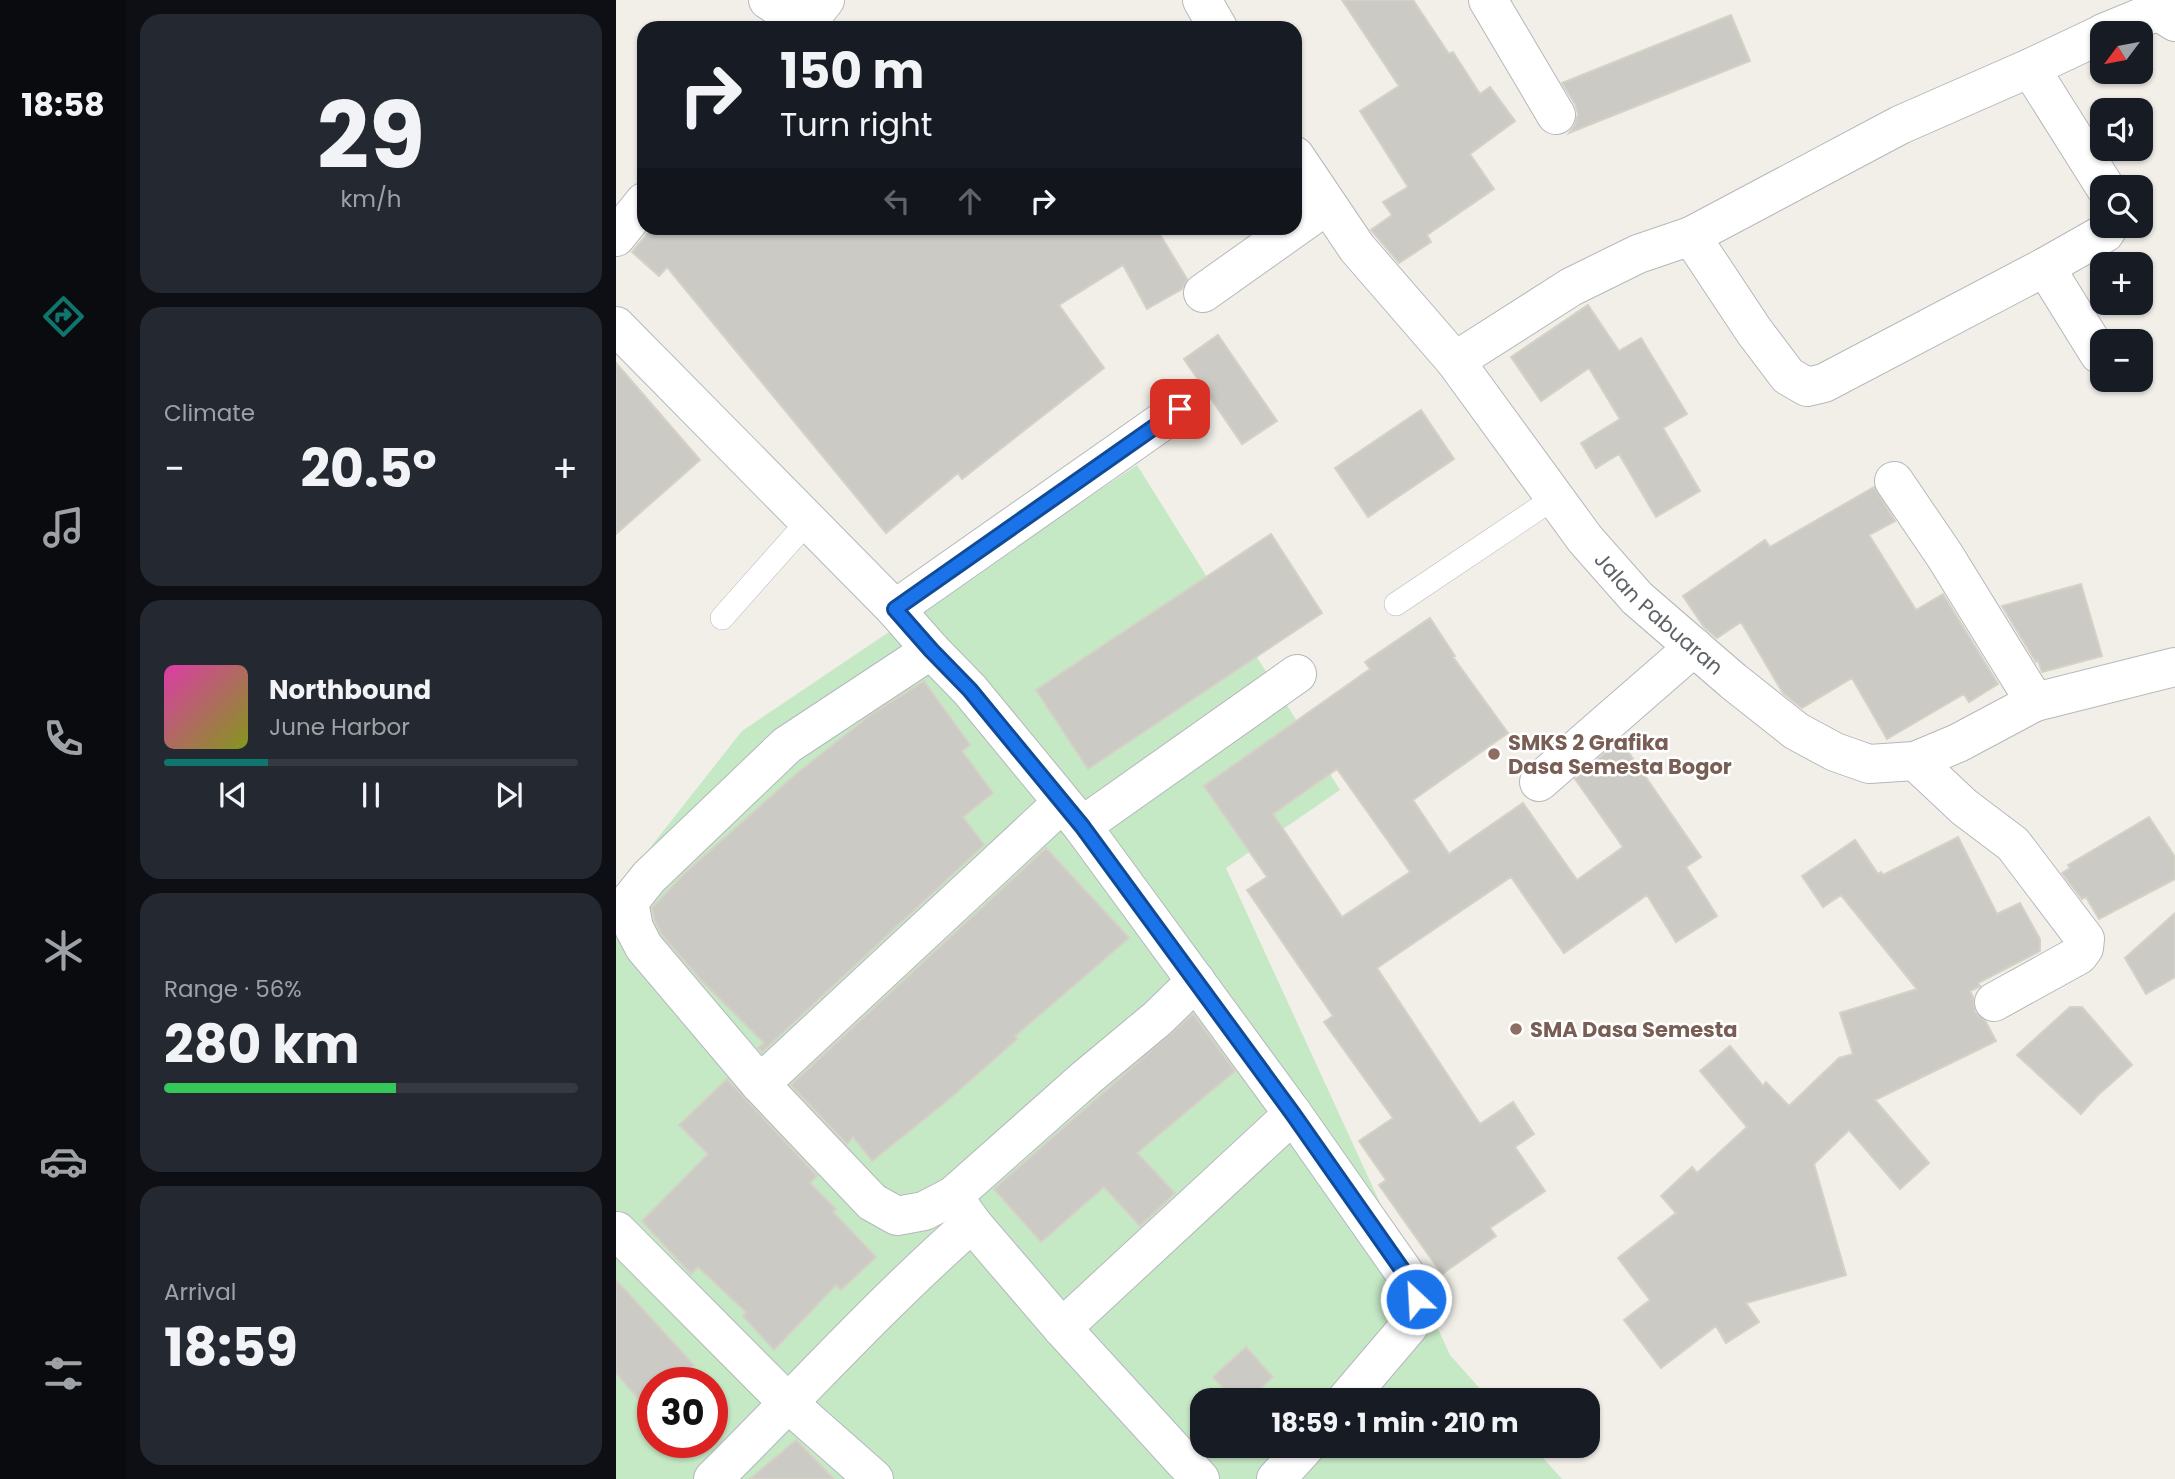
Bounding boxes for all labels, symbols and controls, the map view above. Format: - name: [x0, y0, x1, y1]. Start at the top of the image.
- north arrow: [2090, 21, 2152, 84]
- map controls: [2090, 21, 2153, 392]
- text: 150 m: [780, 37, 925, 105]
- icon: right: [665, 49, 756, 140]
- text: 29: [317, 72, 425, 200]
- text: 18:58: [21, 82, 105, 127]
- button: sound: [2090, 98, 2153, 161]
- text: Turn right: [780, 102, 932, 147]
- button: search: [2090, 175, 2153, 238]
- icon: left: [878, 182, 916, 220]
- icon: ahead: [951, 182, 989, 220]
- icon: right: [1024, 182, 1062, 220]
- text: km/h: [340, 183, 402, 215]
- button: +: [2090, 252, 2153, 315]
- icon: directions: [39, 292, 88, 341]
- button: −: [2090, 329, 2153, 392]
- pin: [1150, 379, 1210, 439]
- icon: arrive: [1161, 390, 1199, 428]
- text: Climate: [164, 397, 255, 429]
- text: 20.5°: [300, 432, 437, 505]
- text: −: [164, 442, 185, 495]
- text: +: [552, 442, 578, 495]
- icon: music: [39, 503, 88, 552]
- street label: Jalan Pabuaran: [1588, 545, 1730, 681]
- text: Northbound: [269, 672, 431, 708]
- text: June Harbor: [269, 711, 410, 743]
- icon: phone: [39, 714, 88, 763]
- place label: SMKS 2 Grafika Dasa Semesta Bogor: [1508, 728, 1732, 781]
- marker: SMKS 2 Grafika Dasa Semesta Bogor: [1486, 746, 1502, 762]
- icon: previous: [214, 776, 252, 814]
- icon: pause: [352, 776, 390, 814]
- icon: next: [490, 776, 528, 814]
- icon: climate: [39, 926, 88, 975]
- text: Range · 56%: [164, 973, 302, 1005]
- text: 280 km: [164, 1008, 360, 1081]
- place label: SMA Dasa Semesta: [1530, 1015, 1738, 1044]
- marker: SMA Dasa Semesta: [1508, 1021, 1524, 1037]
- icon: car: [39, 1137, 88, 1186]
- position arrow: [1379, 1262, 1453, 1336]
- text: Arrival: [164, 1276, 236, 1308]
- text: 18:59: [164, 1311, 298, 1384]
- icon: filters: [39, 1349, 88, 1398]
- speed limit sign: 30: [637, 1367, 728, 1458]
- text: 18:59 · 1 min · 210 m: [1271, 1405, 1519, 1441]

